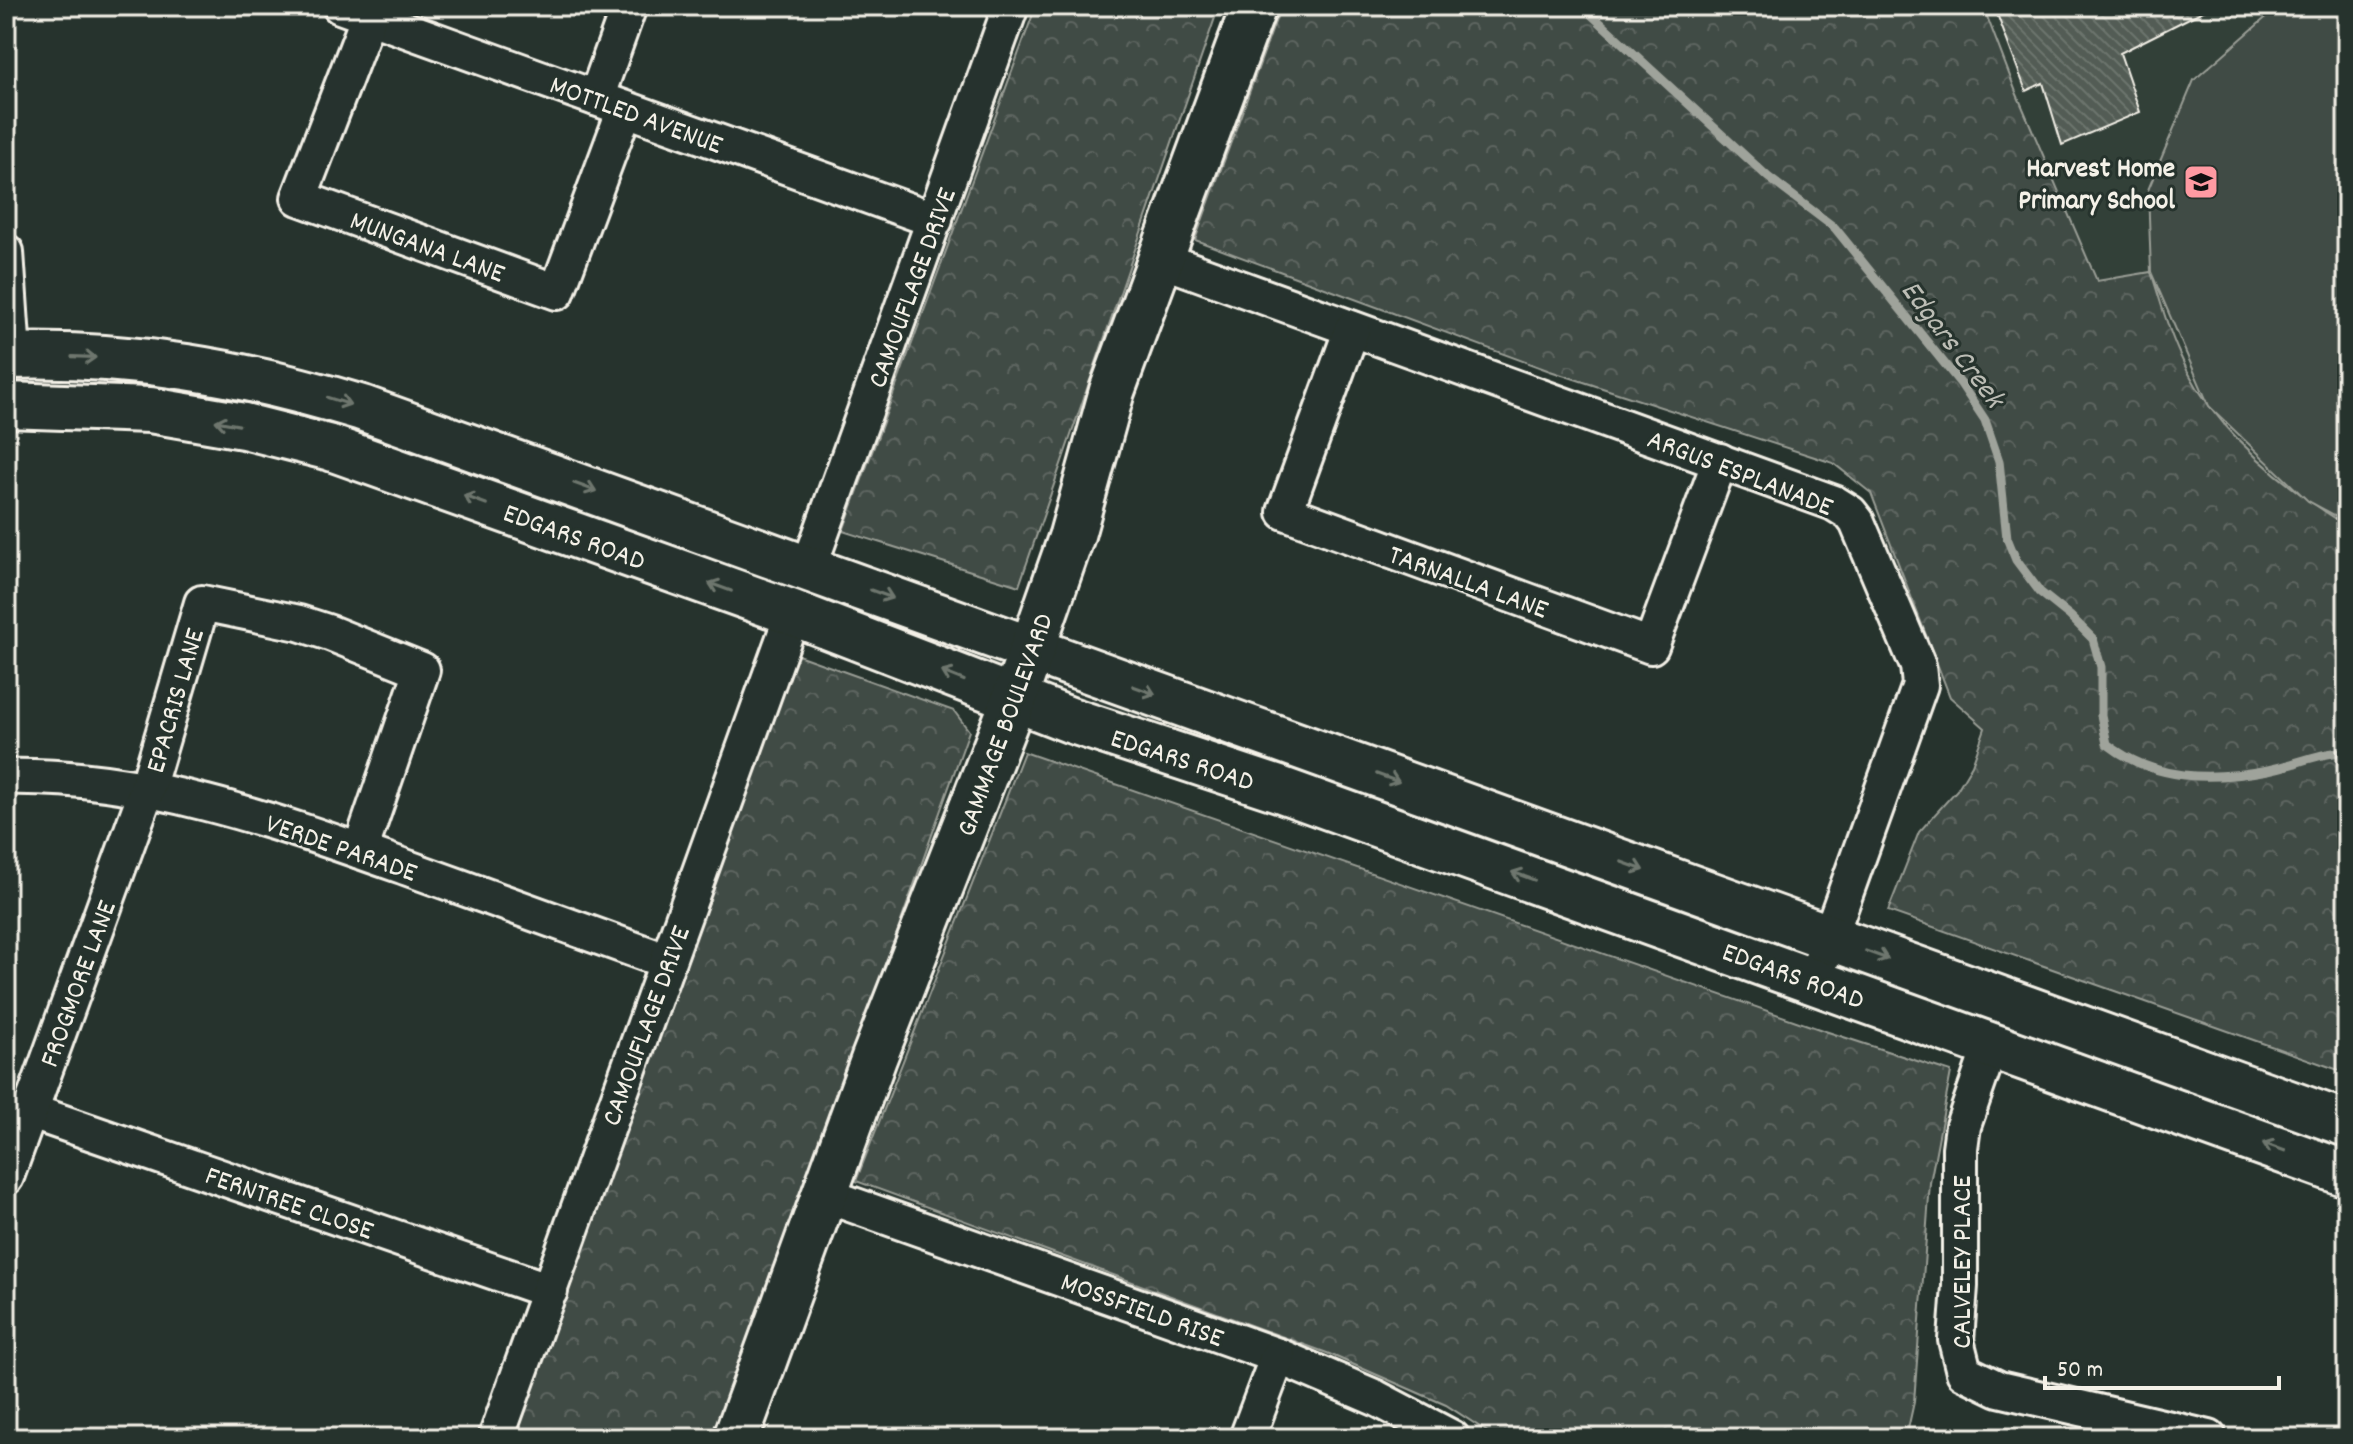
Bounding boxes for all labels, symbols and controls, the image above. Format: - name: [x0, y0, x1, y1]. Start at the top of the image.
- street label: MOTTLED AVENUE: [543, 68, 728, 168]
- place label: Harvest Home Primary School: [2018, 151, 2175, 223]
- school or university icon: Harvest Home Primary School: [2182, 163, 2220, 201]
- street label: CAMOUFLAGE DRIVE: [860, 183, 970, 394]
- street label: MUNGANA LANE: [343, 203, 510, 296]
- water label: Edgars Creek: [1888, 273, 2014, 421]
- one-way arrow: [70, 349, 97, 364]
- one-way arrow: [326, 394, 352, 409]
- one-way arrow: [215, 414, 240, 429]
- street label: ARGUS ESPLANADE: [1640, 422, 1838, 530]
- one-way arrow: [572, 481, 596, 495]
- one-way arrow: [463, 492, 488, 506]
- street label: EDGARS ROAD: [497, 496, 650, 584]
- street label: TARNALLA LANE: [1382, 537, 1553, 632]
- one-way arrow: [708, 579, 733, 593]
- one-way arrow: [869, 588, 894, 603]
- street label: GAMMAGE BOULEVARD: [949, 609, 1067, 843]
- street label: EPACRIS LANE: [138, 624, 218, 778]
- one-way arrow: [941, 668, 966, 682]
- one-way arrow: [1131, 684, 1156, 698]
- street label: EDGARS ROAD: [1105, 721, 1258, 805]
- one-way arrow: [1376, 772, 1400, 786]
- street label: VERDE PARADE: [259, 806, 422, 895]
- one-way arrow: [1620, 860, 1645, 875]
- one-way arrow: [1511, 868, 1536, 882]
- street label: FROGMORE LANE: [32, 895, 129, 1074]
- street label: CAMOUFLAGE DRIVE: [594, 921, 704, 1132]
- street label: EDGARS ROAD: [1716, 935, 1869, 1023]
- one-way arrow: [1865, 949, 1889, 963]
- one-way arrow: [2261, 1139, 2286, 1154]
- street label: FERNTREE CLOSE: [199, 1158, 378, 1253]
- street label: CALVELEY PLACE: [1945, 1175, 1985, 1349]
- street label: MOSSFIELD RISE: [1054, 1265, 1229, 1361]
- scale bar: [2045, 1340, 2279, 1390]
- text: 50 m: [2057, 1354, 2103, 1388]

